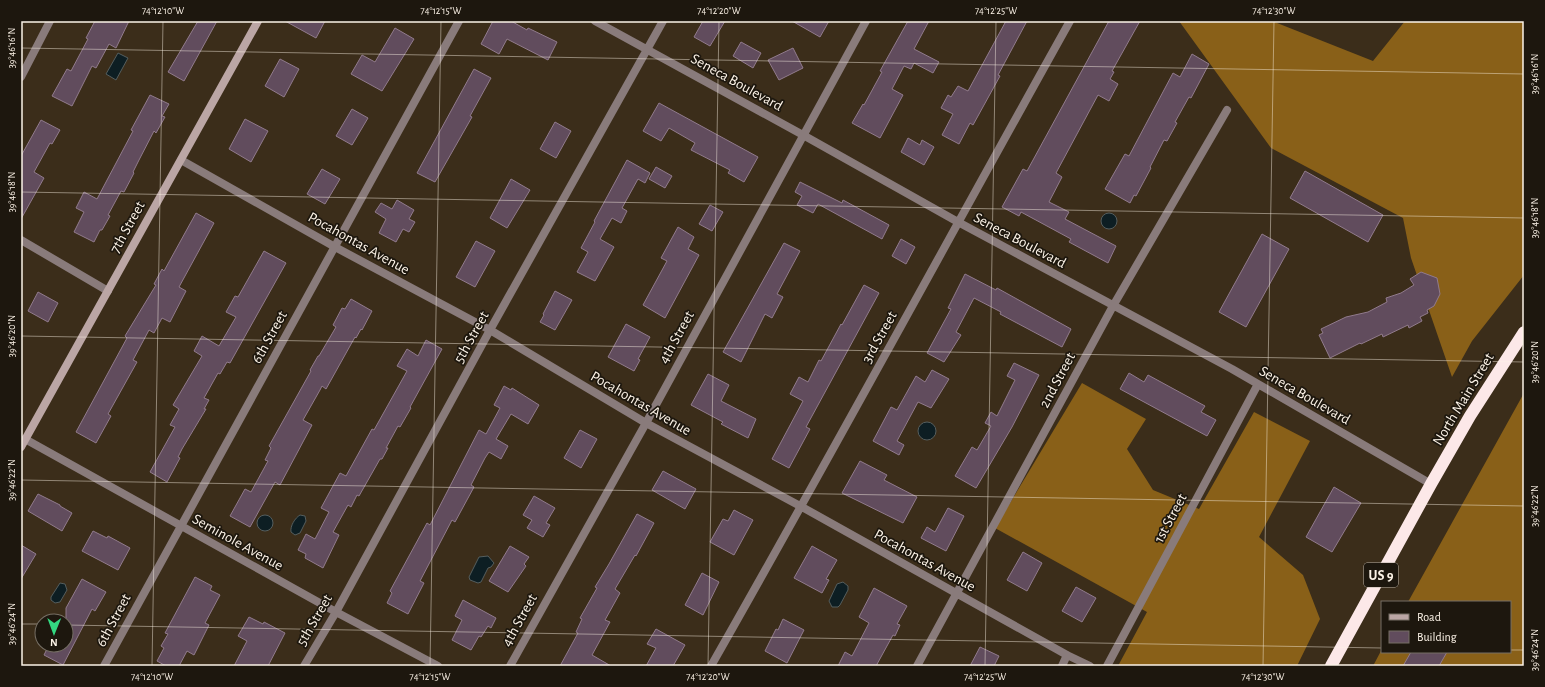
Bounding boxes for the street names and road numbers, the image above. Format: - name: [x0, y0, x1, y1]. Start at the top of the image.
- street label: Seneca Boulevard: [688, 51, 785, 114]
- street label: 7th Street: [107, 199, 148, 256]
- street label: Pocahontas Avenue: [306, 209, 412, 278]
- street label: Seneca Boulevard: [971, 210, 1069, 271]
- street label: 6th Street: [249, 308, 290, 366]
- street label: 4th Street: [656, 308, 697, 366]
- street label: 5th Street: [451, 309, 492, 366]
- street label: 3rd Street: [859, 309, 900, 366]
- street label: 2nd Street: [1037, 350, 1078, 410]
- street label: North Main Street: [1430, 350, 1497, 448]
- street label: Seneca Boulevard: [1257, 363, 1353, 428]
- street label: Pocahontas Avenue: [588, 369, 694, 438]
- street label: 1st Street: [1151, 491, 1190, 545]
- street label: Seminole Avenue: [190, 511, 286, 574]
- street label: Pocahontas Avenue: [872, 526, 978, 595]
- road number: US 9: [1364, 563, 1398, 587]
- street label: 6th Street: [93, 591, 134, 649]
- street label: 4th Street: [499, 591, 540, 649]
- street label: 5th Street: [294, 592, 335, 649]

